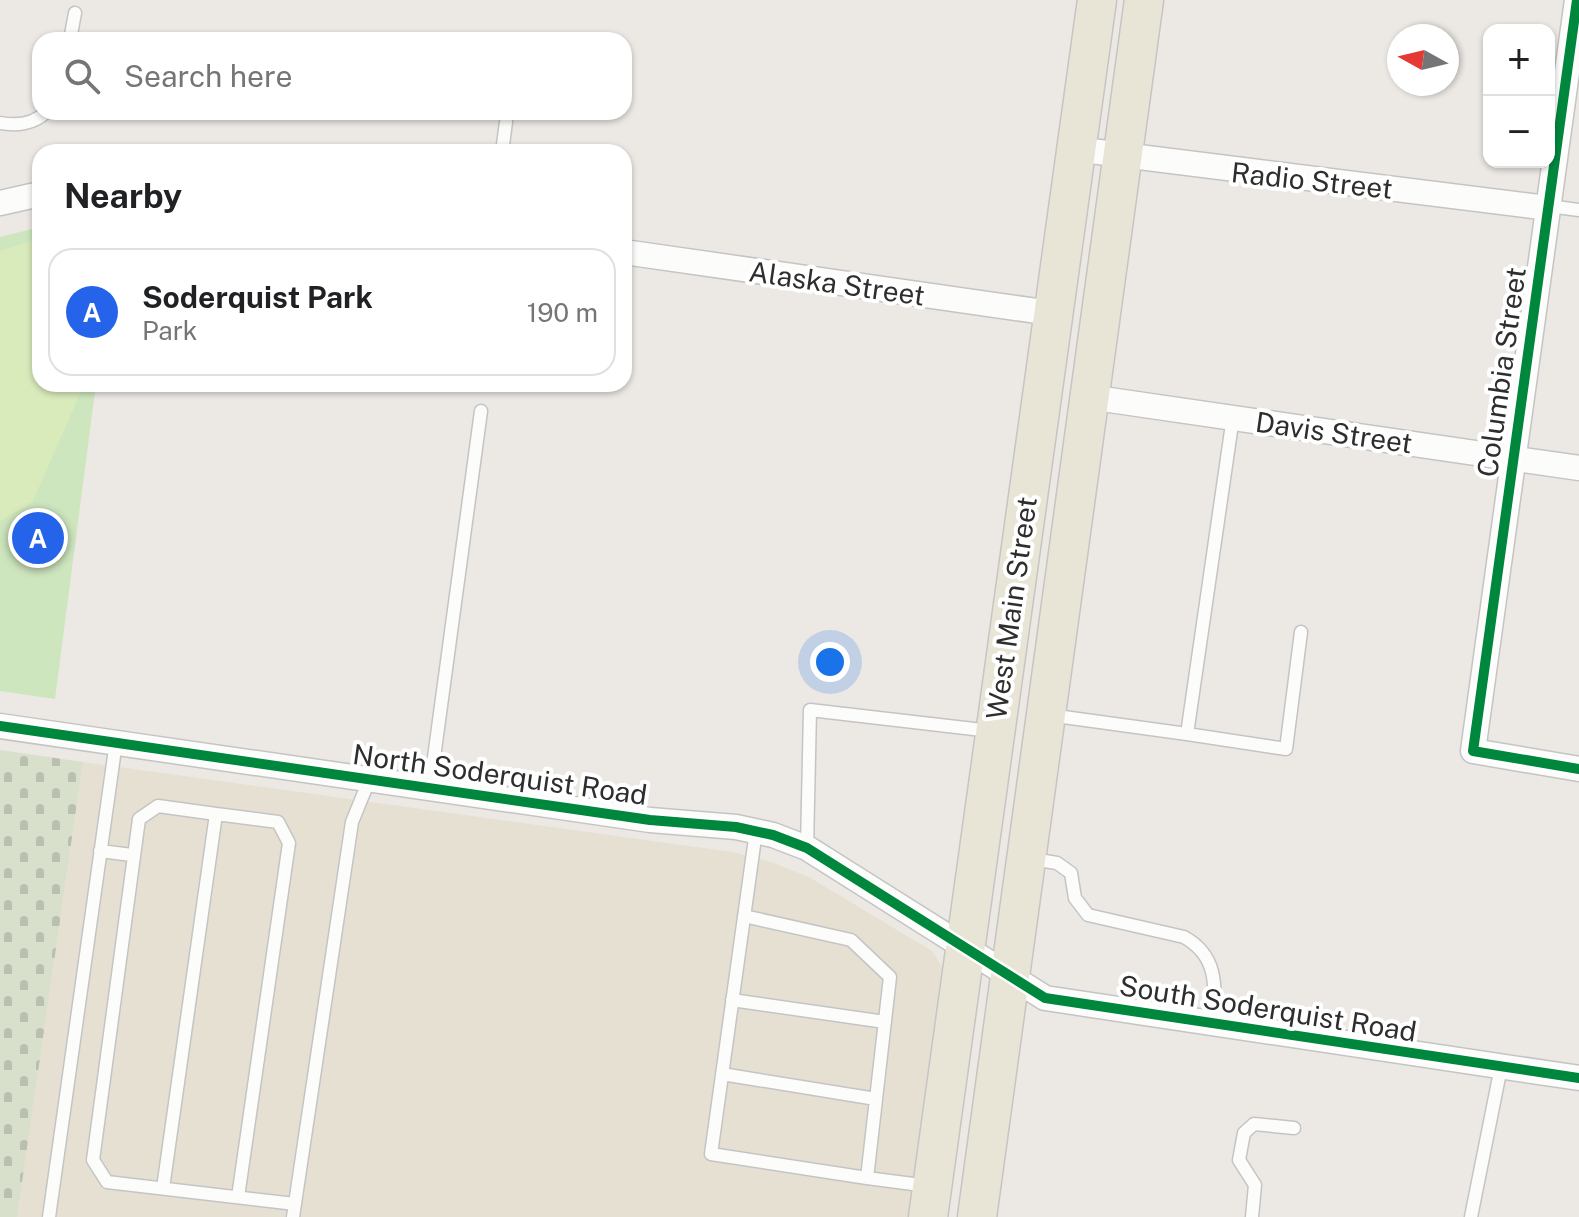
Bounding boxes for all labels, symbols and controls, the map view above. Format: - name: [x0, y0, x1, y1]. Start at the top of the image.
- north arrow: [1387, 24, 1459, 96]
- map controls: [1483, 24, 1555, 168]
- button: +: [1483, 24, 1555, 96]
- search box: [32, 32, 632, 120]
- icon: search: [60, 54, 104, 98]
- text: Search here: [124, 58, 292, 94]
- button: −: [1483, 96, 1555, 168]
- street label: Radio Street: [1230, 155, 1394, 205]
- text: Nearby: [64, 176, 182, 216]
- street label: Alaska Street: [747, 254, 927, 312]
- street label: Columbia Street: [1470, 265, 1532, 479]
- text: Soderquist Park: [142, 279, 373, 315]
- text: A: [83, 297, 101, 328]
- text: 190 m: [527, 297, 598, 328]
- text: Park: [142, 315, 197, 346]
- street label: Davis Street: [1253, 405, 1415, 459]
- street label: West Main Street: [979, 494, 1043, 722]
- pin: A: [12, 508, 64, 568]
- your location: [810, 642, 850, 682]
- street label: North Soderquist Road: [351, 737, 649, 811]
- street label: South Soderquist Road: [1117, 968, 1419, 1048]

